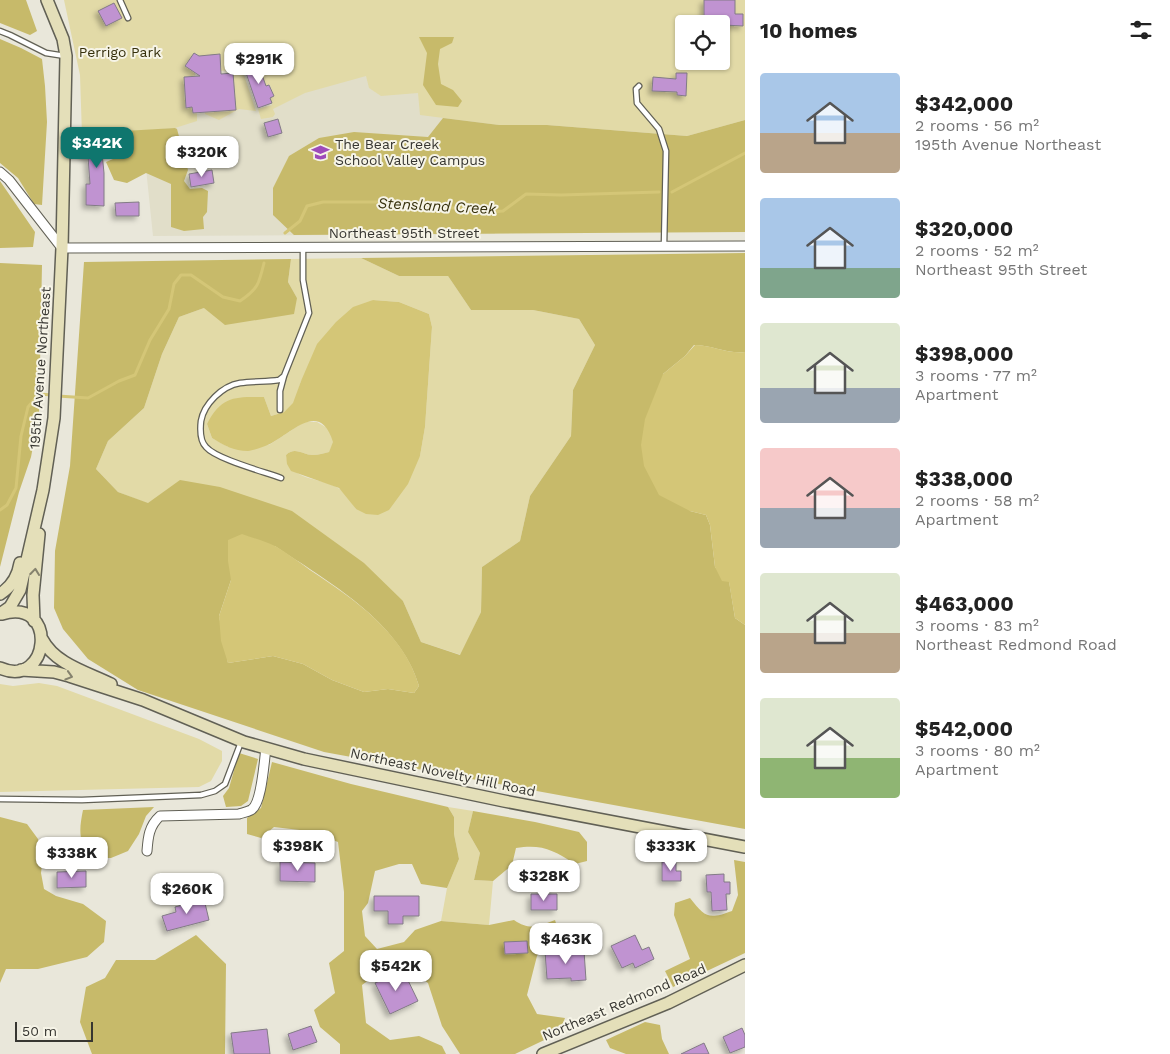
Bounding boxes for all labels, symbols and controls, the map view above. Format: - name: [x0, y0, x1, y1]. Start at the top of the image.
- map controls: [675, 15, 730, 70]
- button: locate: [675, 15, 730, 70]
- icon: filters: [1127, 16, 1155, 44]
- text: 10 homes: [760, 18, 857, 43]
- pin: $291K: [224, 42, 294, 85]
- park label: Perrigo Park: [79, 44, 161, 60]
- text: $291K: [235, 49, 283, 68]
- text: $342,000: [915, 91, 1013, 116]
- icon: home: [800, 93, 860, 153]
- text: 2 rooms · 56 m²: [915, 116, 1039, 135]
- pin: $342K: [62, 126, 132, 169]
- text: $342K: [72, 133, 122, 152]
- text: 195th Avenue Northeast: [915, 135, 1101, 154]
- pin: $320K: [167, 136, 237, 178]
- place label: The Bear Creek School Valley Campus: [335, 136, 485, 168]
- text: $320K: [177, 142, 227, 161]
- school or university icon: The Bear Creek School Valley Campus: [311, 142, 331, 162]
- water label: Stensland Creek: [377, 194, 498, 218]
- text: $320,000: [915, 216, 1013, 241]
- icon: home: [800, 218, 860, 278]
- street label: Northeast 95th Street: [329, 225, 479, 241]
- text: 2 rooms · 52 m²: [915, 241, 1039, 260]
- text: Northeast 95th Street: [915, 260, 1087, 279]
- street label: 195th Avenue Northeast: [26, 286, 54, 450]
- text: $398,000: [915, 341, 1013, 366]
- icon: home: [800, 343, 860, 403]
- text: 3 rooms · 77 m²: [915, 366, 1037, 385]
- text: Apartment: [915, 385, 998, 404]
- text: $338,000: [915, 466, 1013, 491]
- icon: home: [800, 468, 860, 528]
- text: 2 rooms · 58 m²: [915, 491, 1039, 510]
- text: Apartment: [915, 510, 998, 529]
- one-way arrow: [29, 568, 40, 576]
- text: $463,000: [915, 591, 1014, 616]
- icon: home: [800, 593, 860, 653]
- text: 3 rooms · 83 m²: [915, 616, 1039, 635]
- text: Northeast Redmond Road: [915, 635, 1117, 654]
- one-way arrow: [64, 671, 72, 681]
- text: $542,000: [915, 716, 1013, 741]
- icon: home: [800, 718, 860, 778]
- text: 3 rooms · 80 m²: [915, 741, 1040, 760]
- street label: Northeast Novelty Hill Road: [349, 745, 537, 799]
- text: Apartment: [915, 760, 998, 779]
- pin: $398K: [263, 830, 333, 872]
- pin: $333K: [636, 830, 706, 872]
- pin: $338K: [37, 836, 107, 879]
- text: $398K: [273, 836, 323, 855]
- text: $333K: [646, 836, 696, 855]
- text: $338K: [47, 843, 97, 862]
- pin: $328K: [509, 860, 579, 902]
- text: $328K: [519, 866, 569, 885]
- pin: $260K: [152, 872, 222, 915]
- text: $260K: [161, 879, 213, 898]
- pin: $463K: [531, 922, 601, 965]
- text: $463K: [540, 929, 592, 948]
- pin: $542K: [361, 950, 431, 992]
- text: $542K: [371, 956, 421, 975]
- street label: Northeast Redmond Road: [540, 960, 708, 1044]
- scale bar: [15, 1019, 92, 1042]
- text: 50 m: [22, 1023, 57, 1039]

